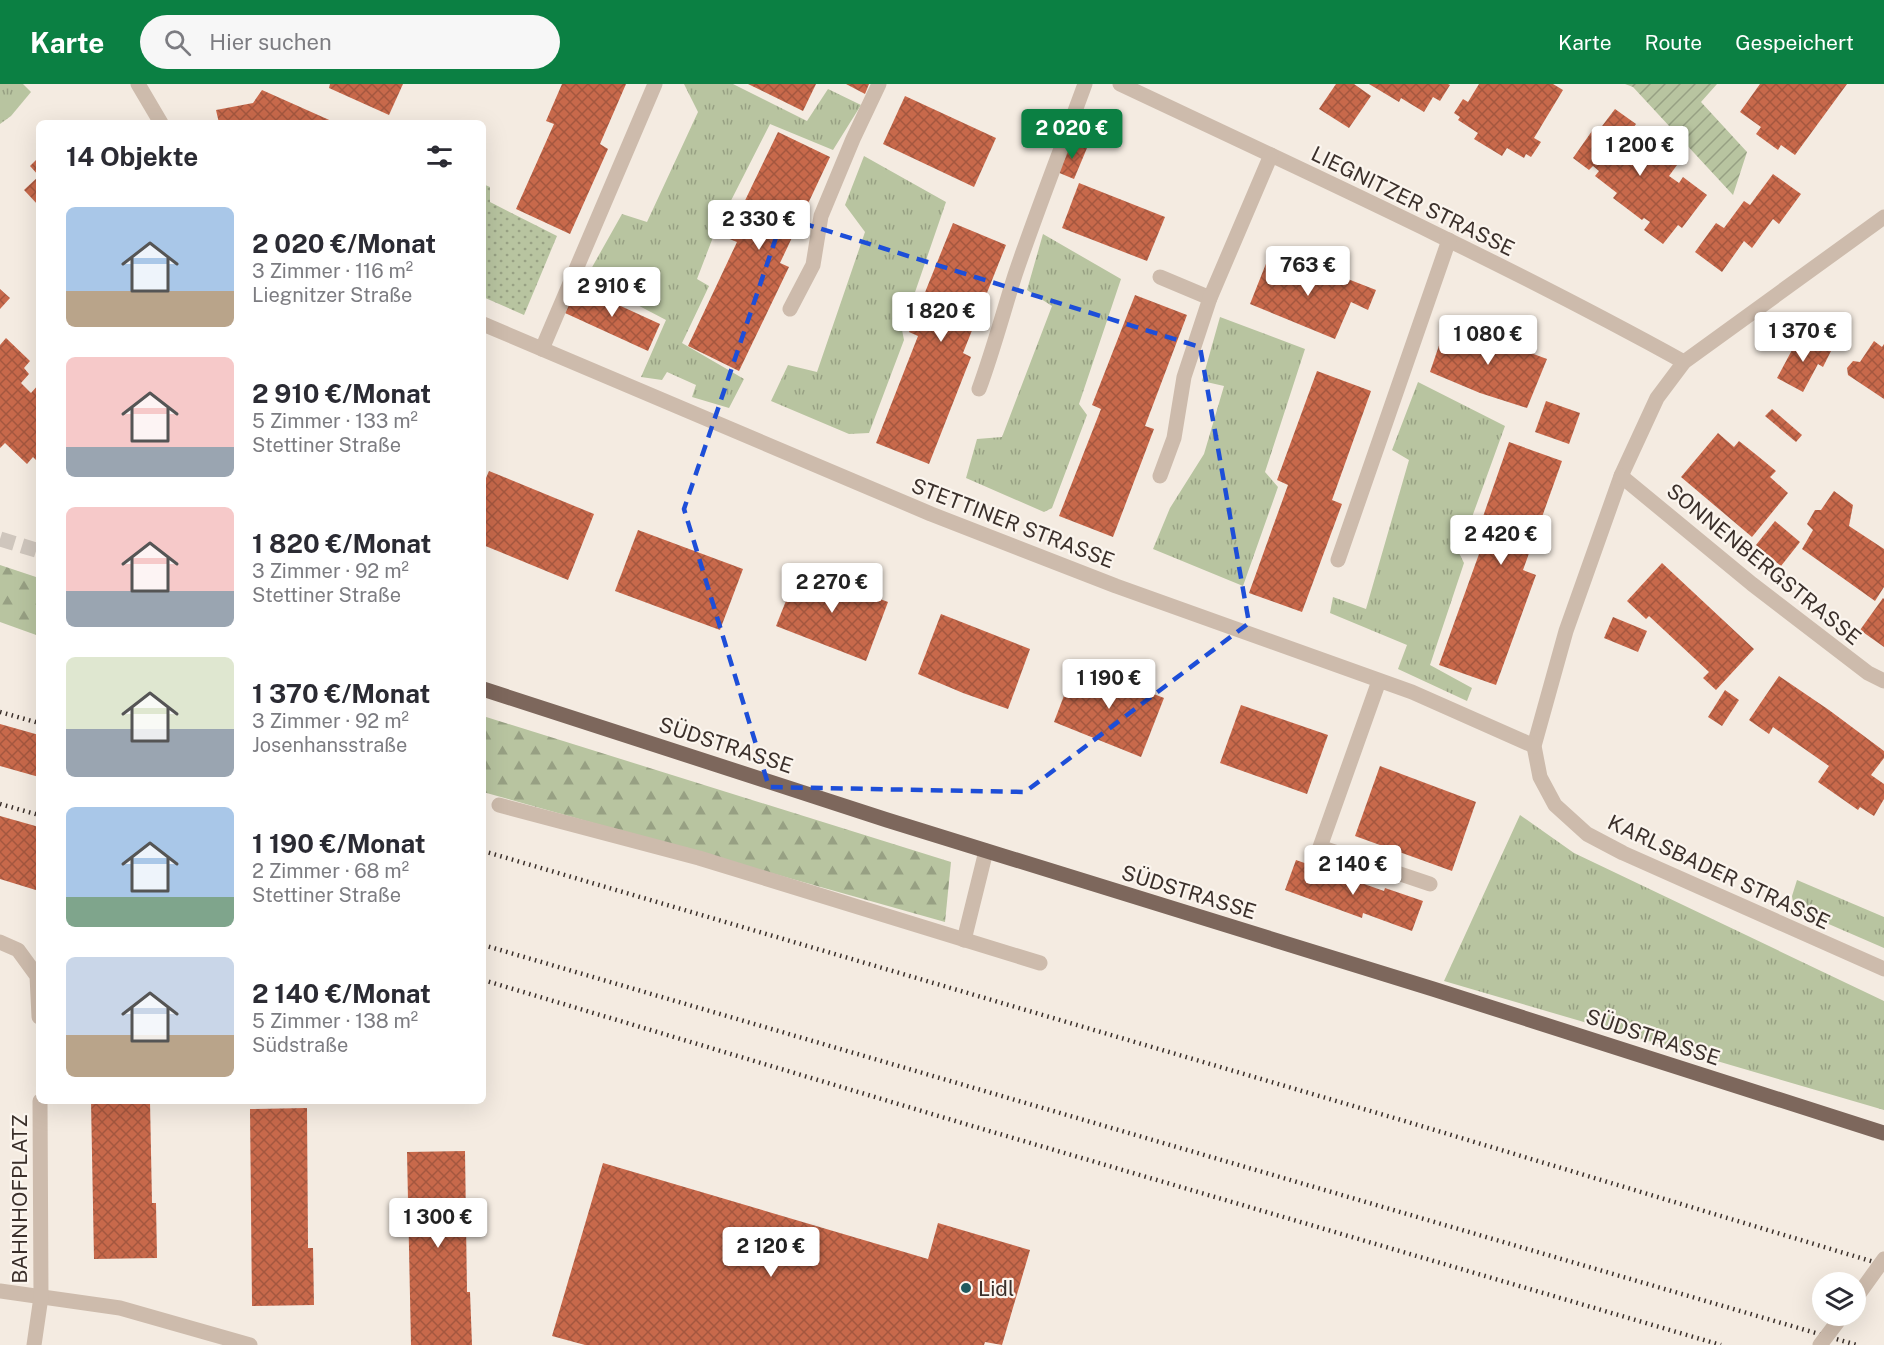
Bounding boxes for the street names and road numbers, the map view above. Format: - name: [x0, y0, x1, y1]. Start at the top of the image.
- street label: LIEGNITZER STRASSE: [1307, 141, 1519, 261]
- street label: STETTINER STRASSE: [908, 473, 1118, 573]
- street label: SONNENBERGSTRASSE: [1662, 478, 1866, 650]
- street label: SÜDSTRASSE: [656, 712, 796, 778]
- street label: KARLSBADER STRASSE: [1604, 809, 1834, 935]
- street label: SÜDSTRASSE: [1119, 860, 1259, 924]
- street label: SÜDSTRASSE: [1583, 1004, 1723, 1070]
- street label: BAHNHOFPLATZ: [7, 1114, 32, 1284]

